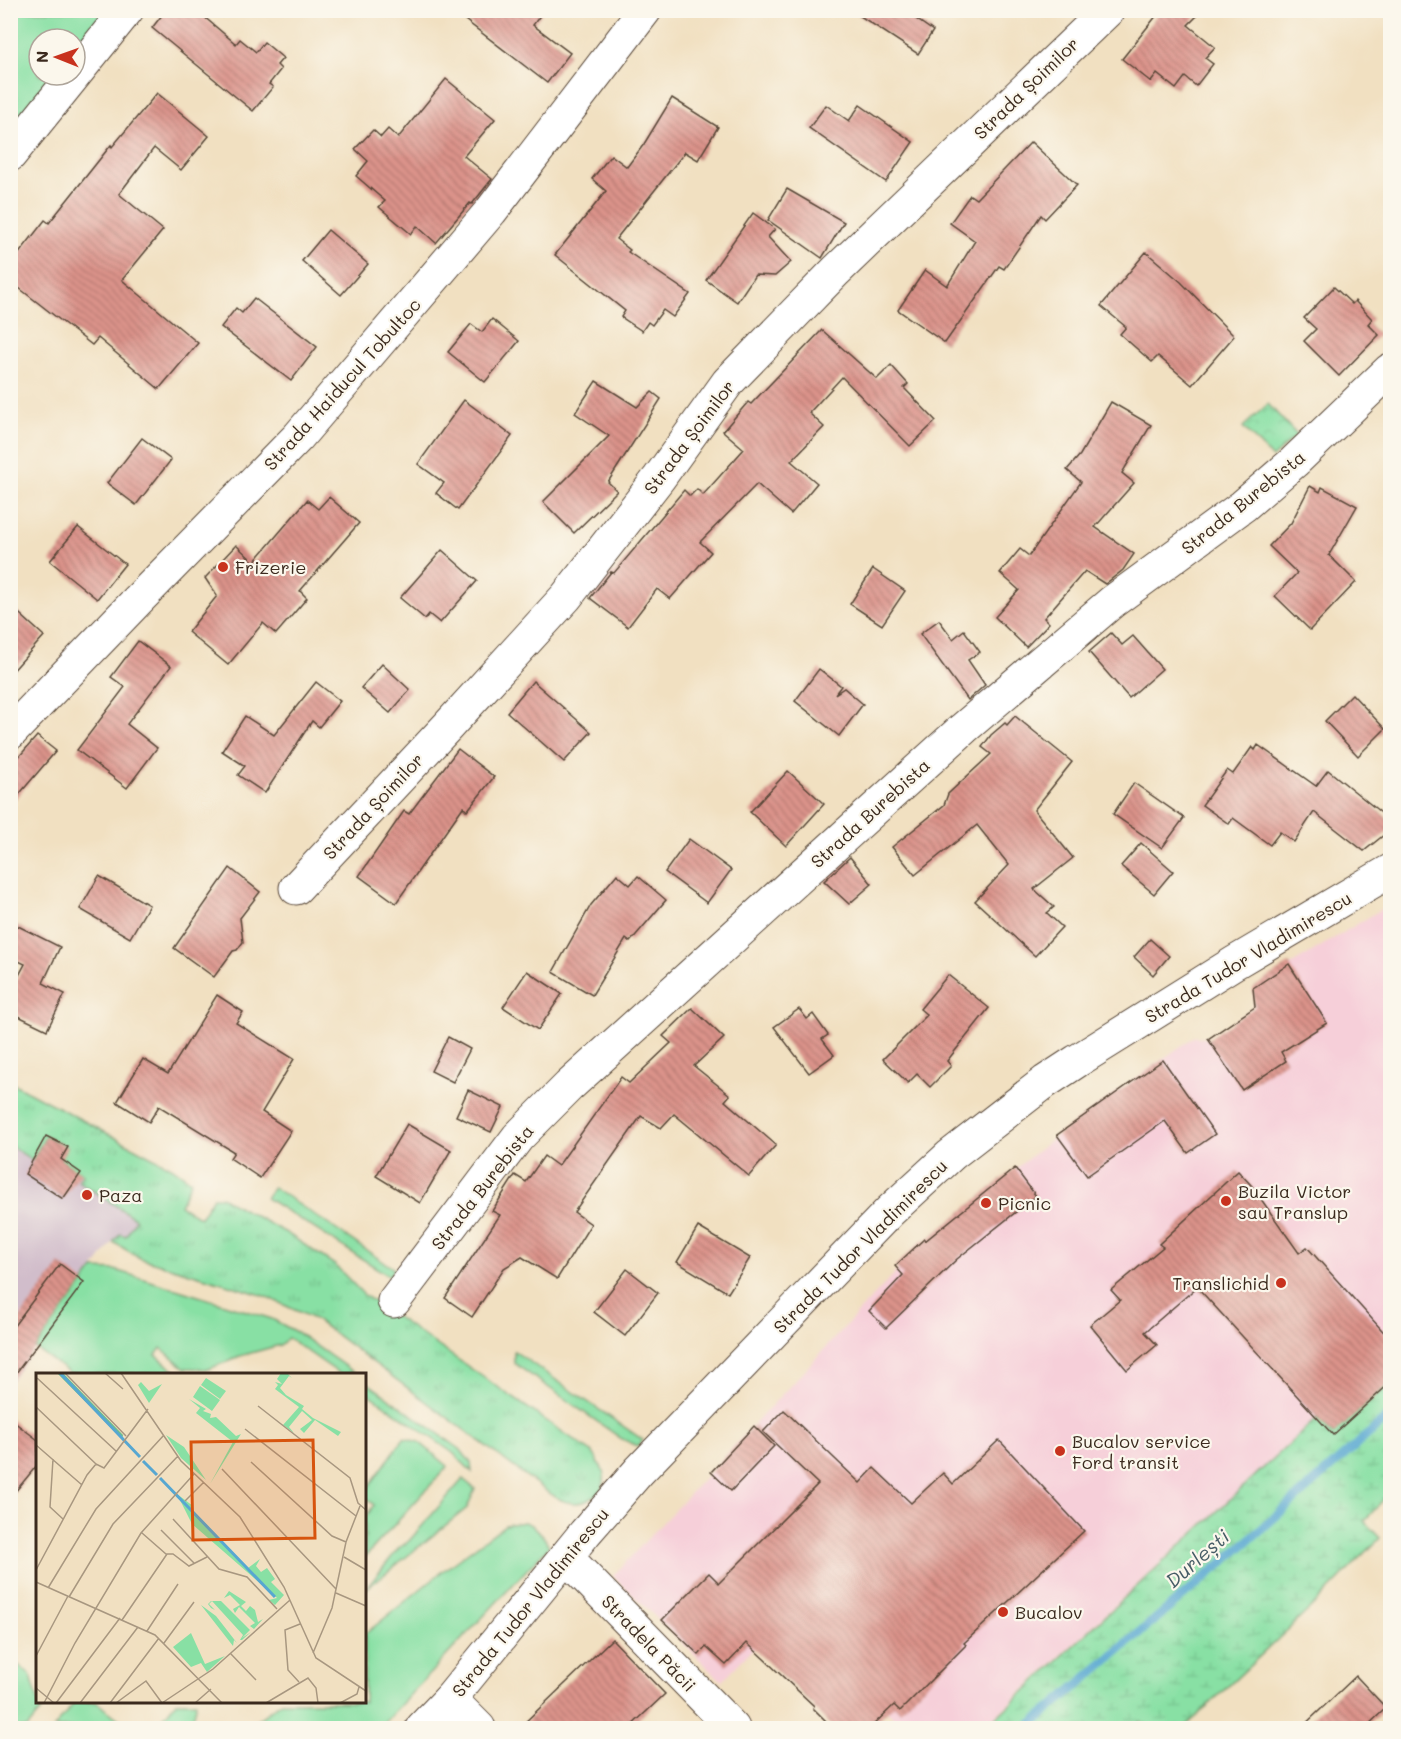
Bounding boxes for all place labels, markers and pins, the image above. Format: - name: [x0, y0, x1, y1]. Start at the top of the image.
- place label: Frizerie: [235, 555, 306, 579]
- marker: Frizerie: [216, 560, 230, 574]
- place label: Buzila Victor sau Translup: [1238, 1179, 1351, 1224]
- place label: Paza: [99, 1183, 142, 1207]
- marker: Paza: [80, 1188, 94, 1202]
- place label: Picnic: [998, 1191, 1051, 1215]
- marker: Buzila Victor sau Translup: [1219, 1194, 1233, 1208]
- marker: Picnic: [979, 1196, 993, 1210]
- place label: Translichid: [1172, 1271, 1269, 1295]
- marker: Translichid: [1274, 1276, 1288, 1290]
- place label: Bucalov service Ford transit: [1072, 1429, 1211, 1474]
- marker: Bucalov service Ford transit: [1053, 1444, 1067, 1458]
- place label: Bucalov: [1015, 1600, 1083, 1624]
- marker: Bucalov: [996, 1605, 1010, 1619]

